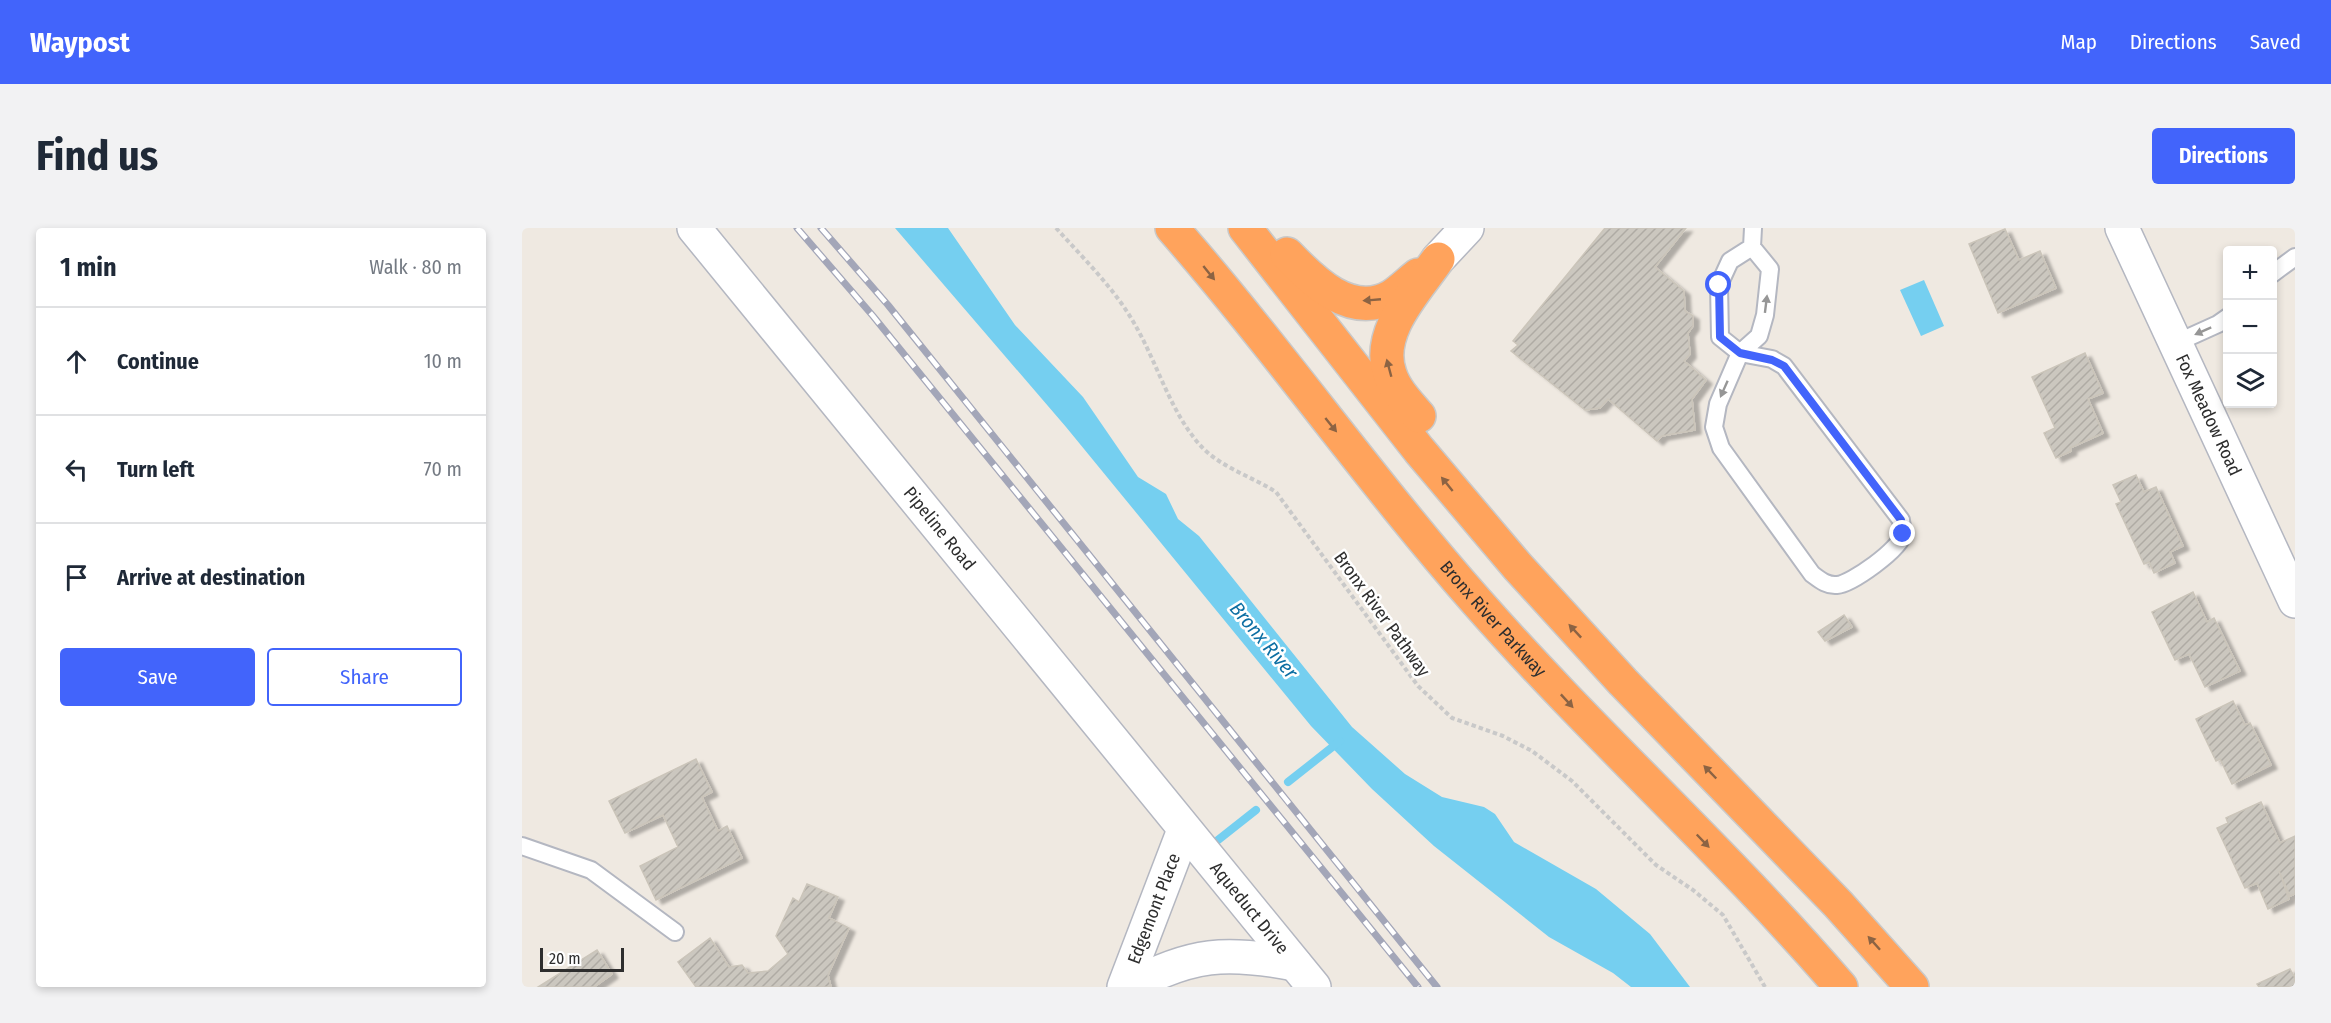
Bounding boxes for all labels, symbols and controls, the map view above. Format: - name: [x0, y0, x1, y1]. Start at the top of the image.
- text: Waypost: [30, 26, 130, 59]
- text: Map: [2060, 29, 2097, 55]
- text: Directions: [2130, 29, 2217, 55]
- text: Saved: [2250, 29, 2301, 55]
- button: Directions: [2152, 128, 2295, 184]
- text: Find us: [36, 131, 158, 181]
- map controls: [2223, 246, 2277, 408]
- button: +: [2223, 246, 2277, 300]
- text: 1 min: [60, 252, 117, 283]
- text: Walk · 80 m: [369, 255, 462, 279]
- one-way arrow: [1203, 265, 1216, 281]
- route start: [1705, 271, 1731, 297]
- one-way arrow: [1761, 294, 1771, 313]
- one-way arrow: [1362, 295, 1381, 305]
- button: −: [2223, 300, 2277, 354]
- one-way arrow: [2194, 327, 2211, 336]
- icon: ahead: [60, 345, 93, 378]
- text: Continue: [117, 348, 199, 375]
- text: 10 m: [424, 349, 462, 373]
- street label: Fox Meadow Road: [2171, 351, 2246, 479]
- button: layers: [2223, 354, 2277, 408]
- one-way arrow: [1384, 359, 1393, 377]
- one-way arrow: [1719, 381, 1729, 399]
- one-way arrow: [1324, 418, 1336, 433]
- icon: left: [60, 453, 93, 486]
- text: Turn left: [117, 456, 195, 483]
- text: 70 m: [424, 457, 462, 481]
- one-way arrow: [1440, 476, 1453, 492]
- street label: Pipeline Road: [899, 482, 980, 575]
- route end: [1889, 520, 1915, 546]
- street label: Bronx River Pathway: [1329, 547, 1435, 681]
- street label: Bronx River Parkway: [1435, 556, 1551, 682]
- icon: arrive: [60, 561, 93, 594]
- text: Arrive at destination: [117, 564, 305, 591]
- water label: Bronx River: [1225, 597, 1304, 684]
- one-way arrow: [1569, 624, 1582, 639]
- button: Save: [60, 648, 255, 706]
- button: Share: [267, 648, 462, 706]
- one-way arrow: [1560, 693, 1574, 708]
- one-way arrow: [1703, 764, 1717, 779]
- one-way arrow: [1695, 834, 1709, 848]
- street label: Edgemont Place: [1123, 850, 1185, 967]
- street label: Aqueduct Drive: [1205, 857, 1294, 959]
- one-way arrow: [1868, 936, 1881, 951]
- scale bar: [540, 945, 624, 972]
- text: 20 m: [549, 949, 580, 968]

